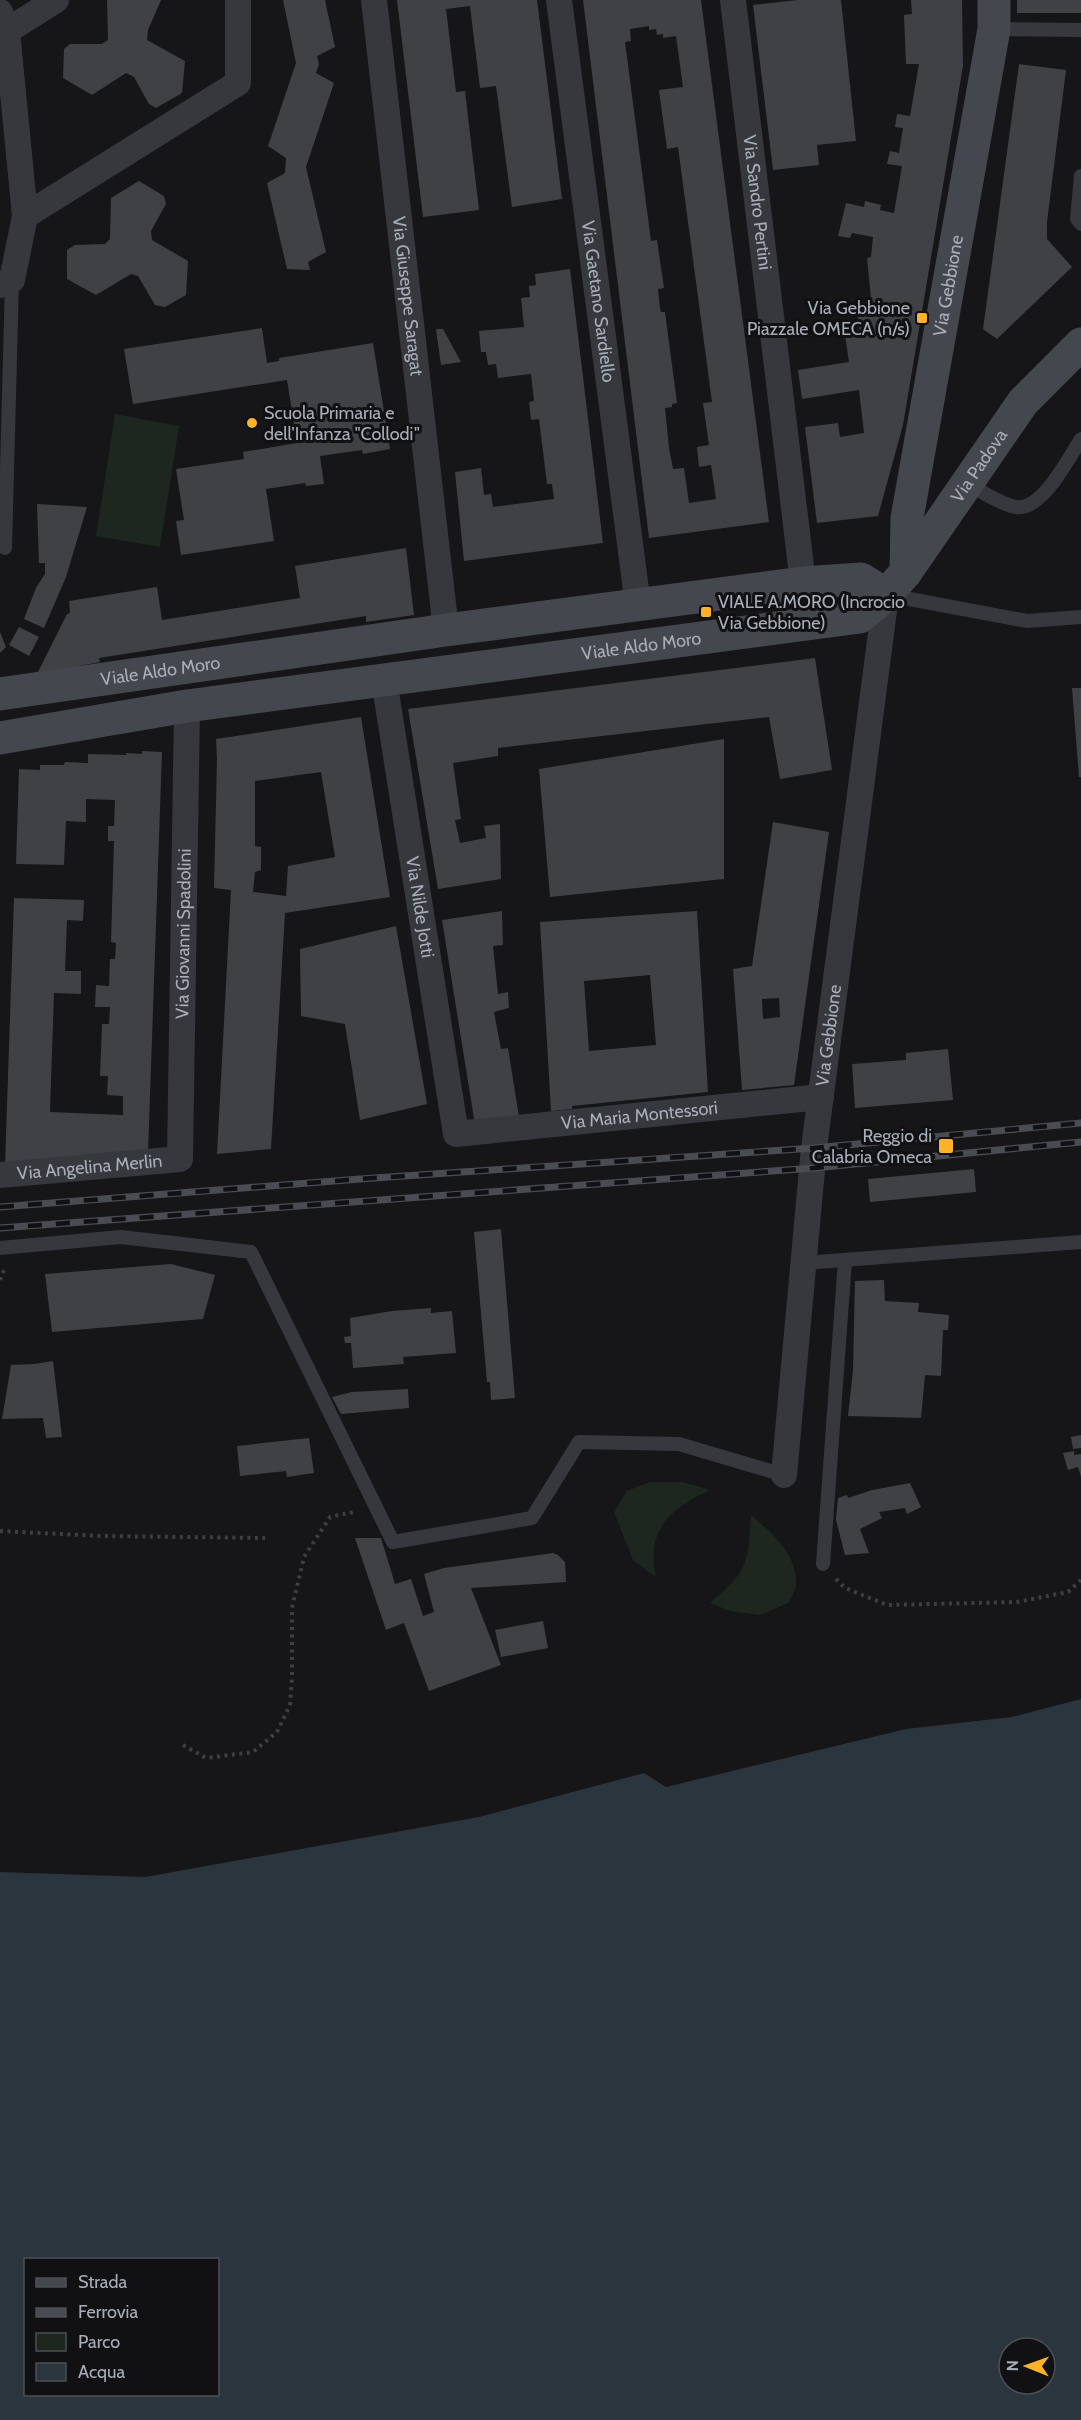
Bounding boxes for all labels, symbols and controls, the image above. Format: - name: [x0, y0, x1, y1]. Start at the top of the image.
- street label: Via Sandro Pertini: [738, 134, 776, 271]
- street label: Via Giuseppe Saragat: [388, 215, 428, 377]
- street label: Via Gaetano Sardiello: [577, 219, 620, 384]
- street label: Via Gebbione: [929, 233, 968, 338]
- place label: Via Gebbione Piazzale OMECA (n/s): [747, 297, 910, 340]
- marker: Via Gebbione Piazzale OMECA (n/s): [915, 311, 929, 325]
- place label: Scuola Primaria e dell'Infanza "Collodi": [264, 402, 420, 445]
- marker: Scuola Primaria e dell'Infanza "Collodi": [245, 416, 259, 430]
- street label: Via Padova: [946, 425, 1012, 507]
- place label: VIALE A.MORO (Incrocio Via Gebbione): [718, 591, 905, 634]
- marker: VIALE A.MORO (Incrocio Via Gebbione): [699, 605, 713, 619]
- street label: Viale Aldo Moro: [580, 627, 703, 665]
- street label: Viale Aldo Moro: [99, 652, 222, 690]
- street label: Via Giovanni Spadolini: [171, 848, 196, 1019]
- street label: Via Nilde Jotti: [401, 855, 439, 959]
- street label: Via Gebbione: [811, 983, 846, 1088]
- street label: Via Maria Montessori: [560, 1097, 719, 1134]
- place label: Reggio di Calabria Omeca: [812, 1125, 932, 1168]
- marker: Reggio di Calabria Omeca: [937, 1137, 955, 1155]
- street label: Via Angelina Merlin: [16, 1150, 163, 1184]
- legend: [24, 2258, 219, 2396]
- text: Strada: [78, 2271, 128, 2293]
- text: Ferrovia: [78, 2301, 138, 2323]
- text: Parco: [78, 2331, 120, 2353]
- north arrow: [997, 2336, 1057, 2396]
- text: N: [1003, 2360, 1022, 2372]
- text: Acqua: [78, 2361, 125, 2383]

